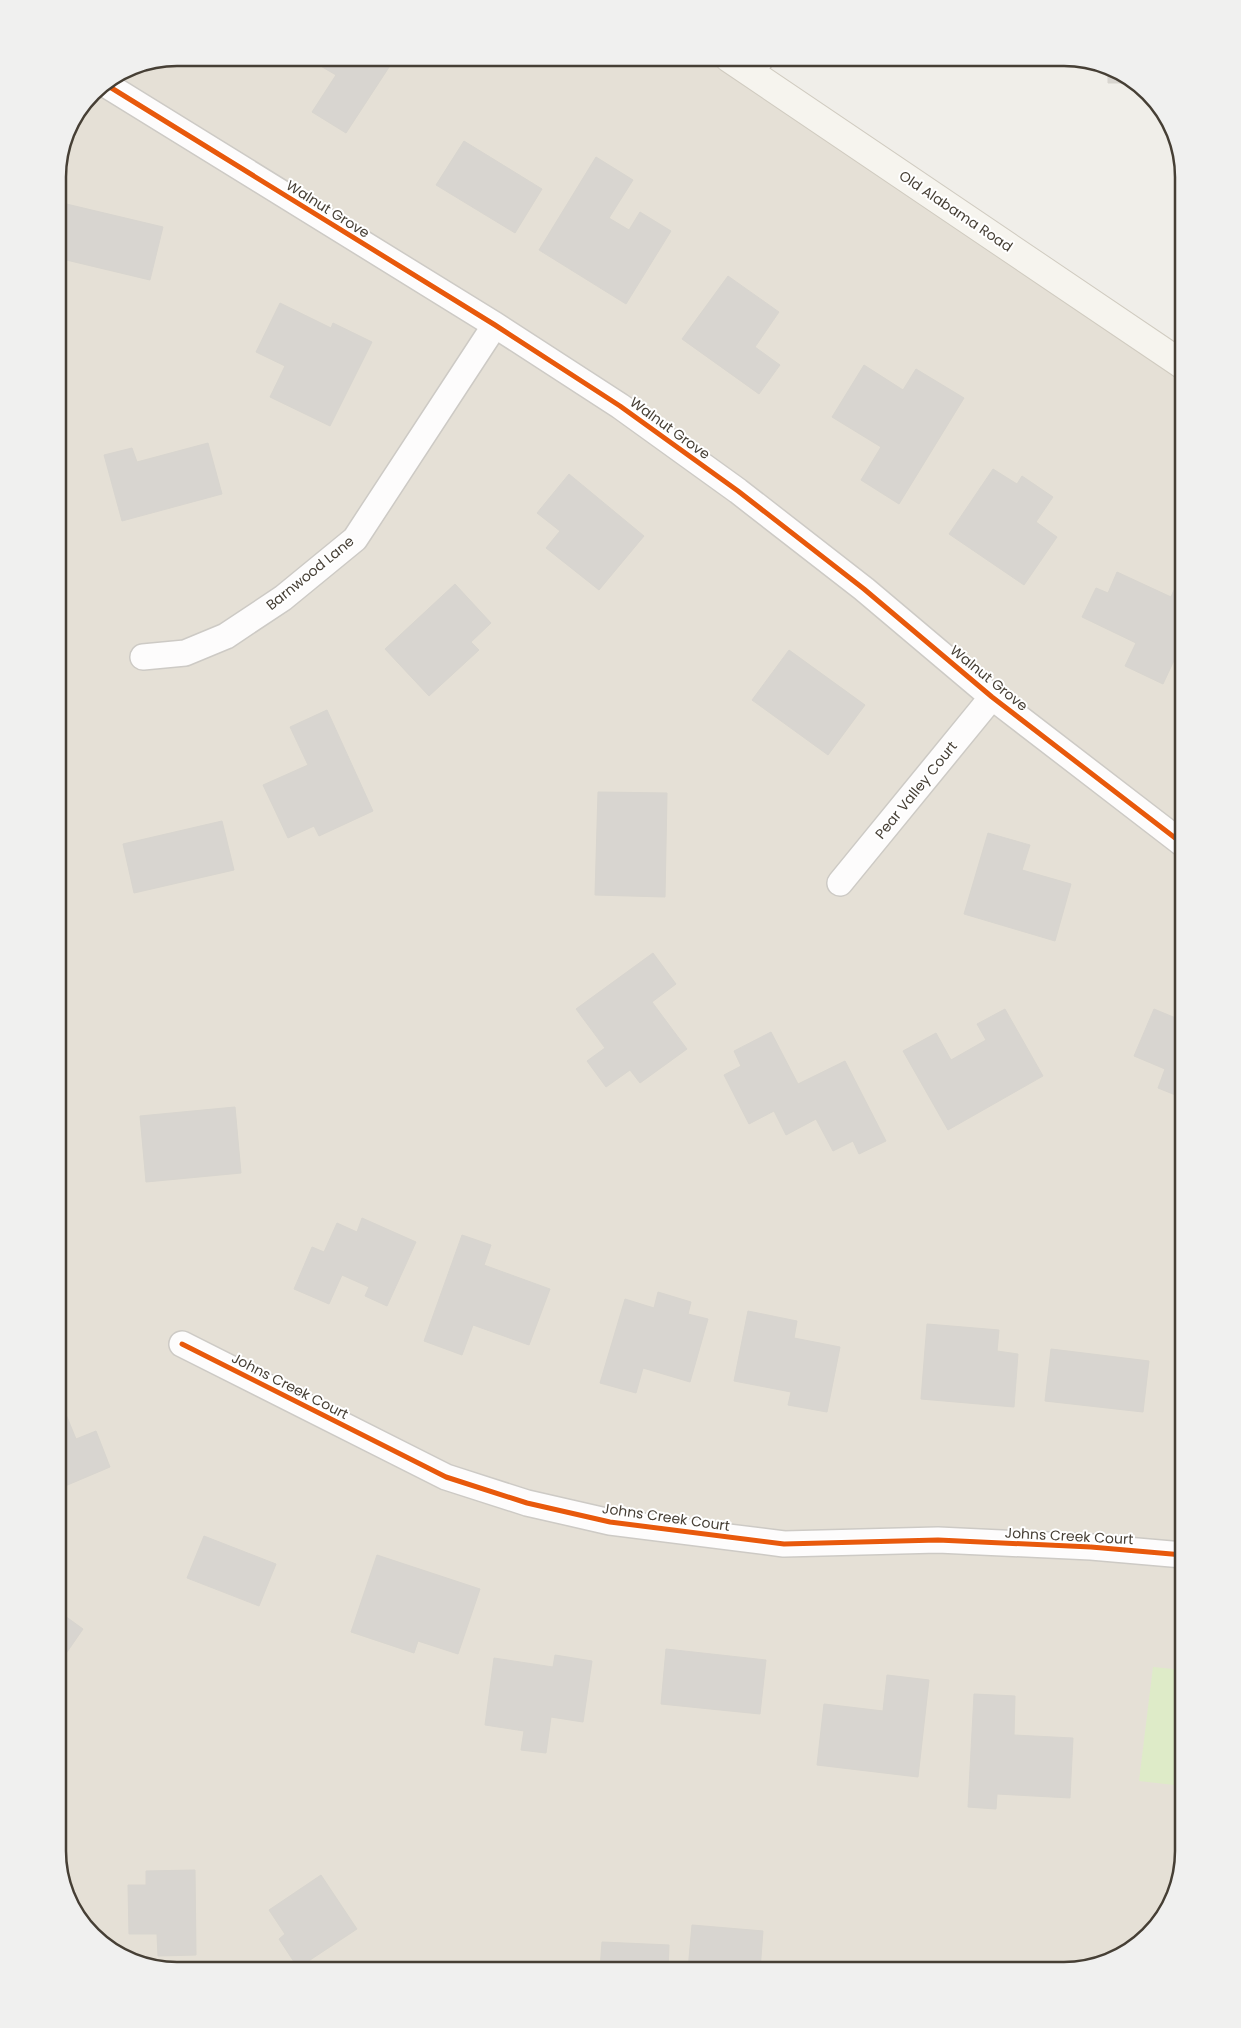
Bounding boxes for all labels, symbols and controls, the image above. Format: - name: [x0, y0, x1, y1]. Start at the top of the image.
- street label: Old Alabama Road: [895, 166, 1017, 256]
- street label: Walnut Grove: [282, 175, 374, 243]
- street label: Walnut Grove: [626, 392, 715, 464]
- street label: Barnwood Lane: [262, 531, 358, 615]
- street label: Walnut Grove: [946, 640, 1032, 716]
- street label: Pear Valley Court: [870, 737, 962, 843]
- street label: Johns Creek Court: [228, 1348, 352, 1424]
- street label: Johns Creek Court: [601, 1498, 731, 1536]
- street label: Johns Creek Court: [1004, 1523, 1134, 1549]

